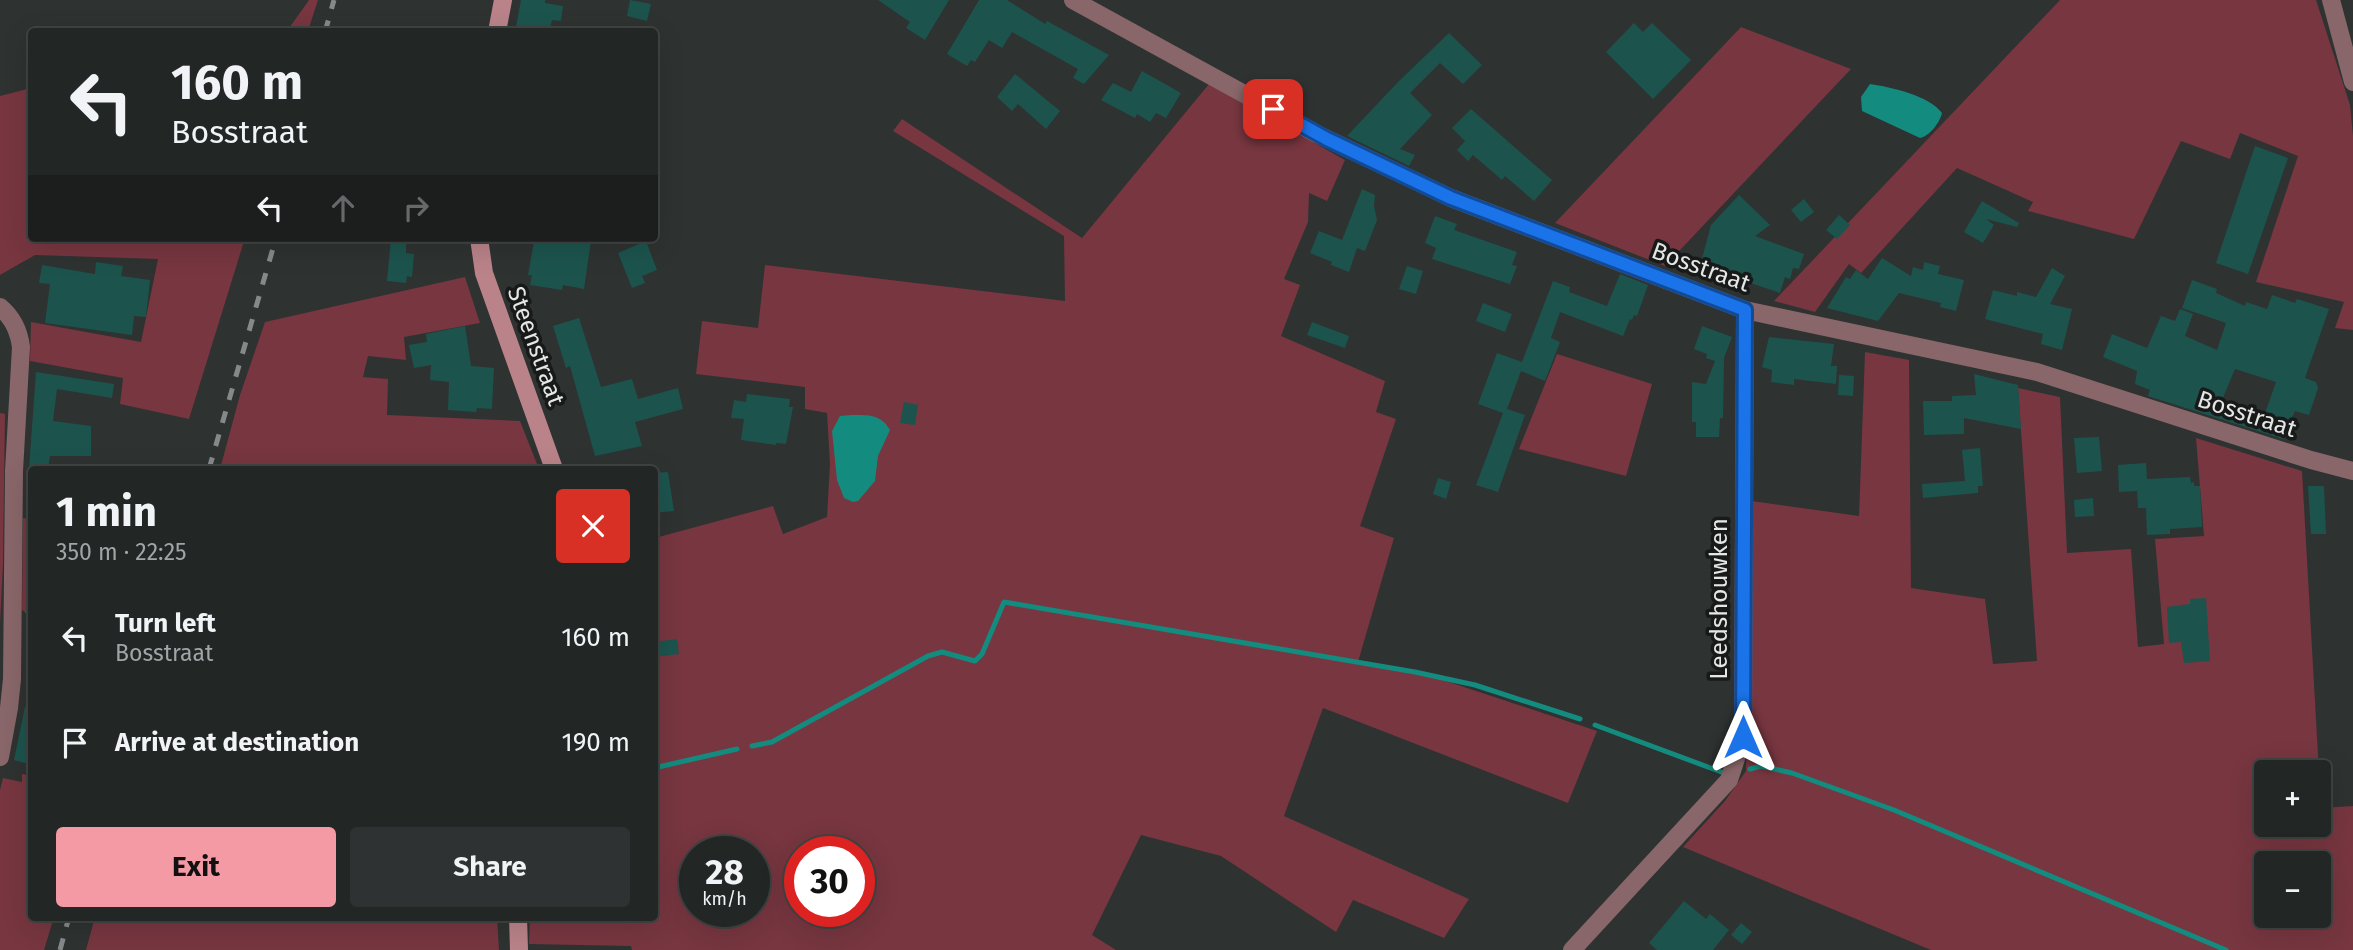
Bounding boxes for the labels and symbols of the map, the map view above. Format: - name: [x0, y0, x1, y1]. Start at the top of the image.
- pin: [1243, 79, 1303, 139]
- street label: Bosstraat: [1648, 236, 1754, 298]
- street label: Steenstraat: [502, 283, 571, 410]
- street label: Bosstraat: [2194, 385, 2300, 443]
- street label: Leedshouwken: [1705, 518, 1733, 680]
- position arrow: [1706, 700, 1780, 774]
- speed limit sign: 30: [784, 836, 875, 927]

